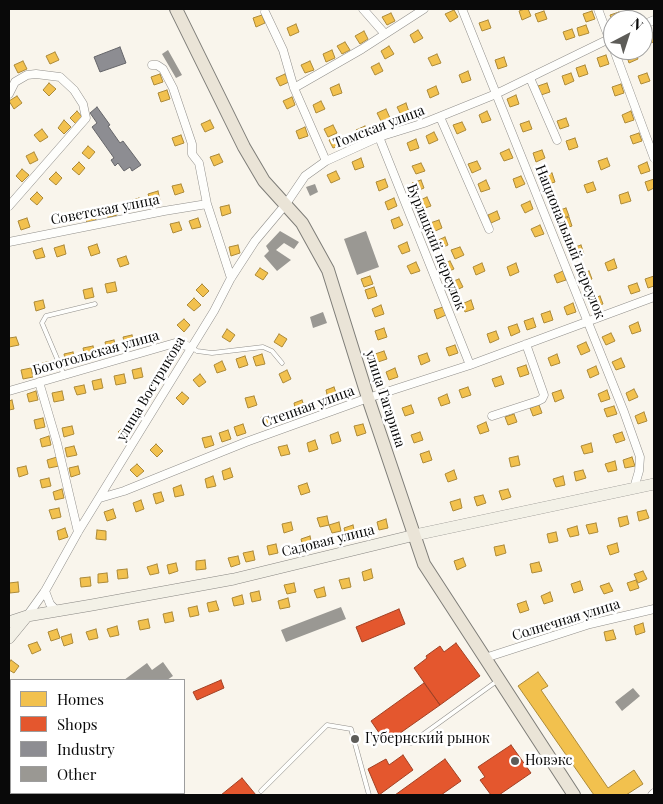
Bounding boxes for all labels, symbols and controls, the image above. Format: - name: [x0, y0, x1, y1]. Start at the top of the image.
- north arrow: [603, 10, 653, 60]
- text: N: [627, 13, 647, 34]
- street label: Томская улица: [331, 102, 427, 152]
- street label: Национальный переулок: [531, 163, 609, 321]
- street label: Бурлацкий переулок: [403, 181, 469, 313]
- street label: Советская улица: [49, 191, 161, 229]
- street label: Боготольская улица: [31, 327, 161, 379]
- street label: улица Вострикова: [113, 334, 189, 444]
- street label: улица Гагарина: [361, 348, 409, 450]
- street label: Степная улица: [259, 382, 357, 432]
- street label: Садовая улица: [280, 521, 376, 561]
- street label: Солнечная улица: [510, 596, 622, 644]
- legend: [10, 679, 185, 794]
- text: Homes: [57, 689, 104, 709]
- text: Shops: [57, 714, 98, 734]
- place label: Губернский рынок: [365, 731, 490, 747]
- marker: Губернский рынок: [349, 733, 361, 745]
- text: Industry: [57, 739, 115, 759]
- place label: Новэкс: [525, 753, 572, 769]
- marker: Новэкс: [509, 755, 521, 767]
- text: Other: [57, 764, 97, 784]

